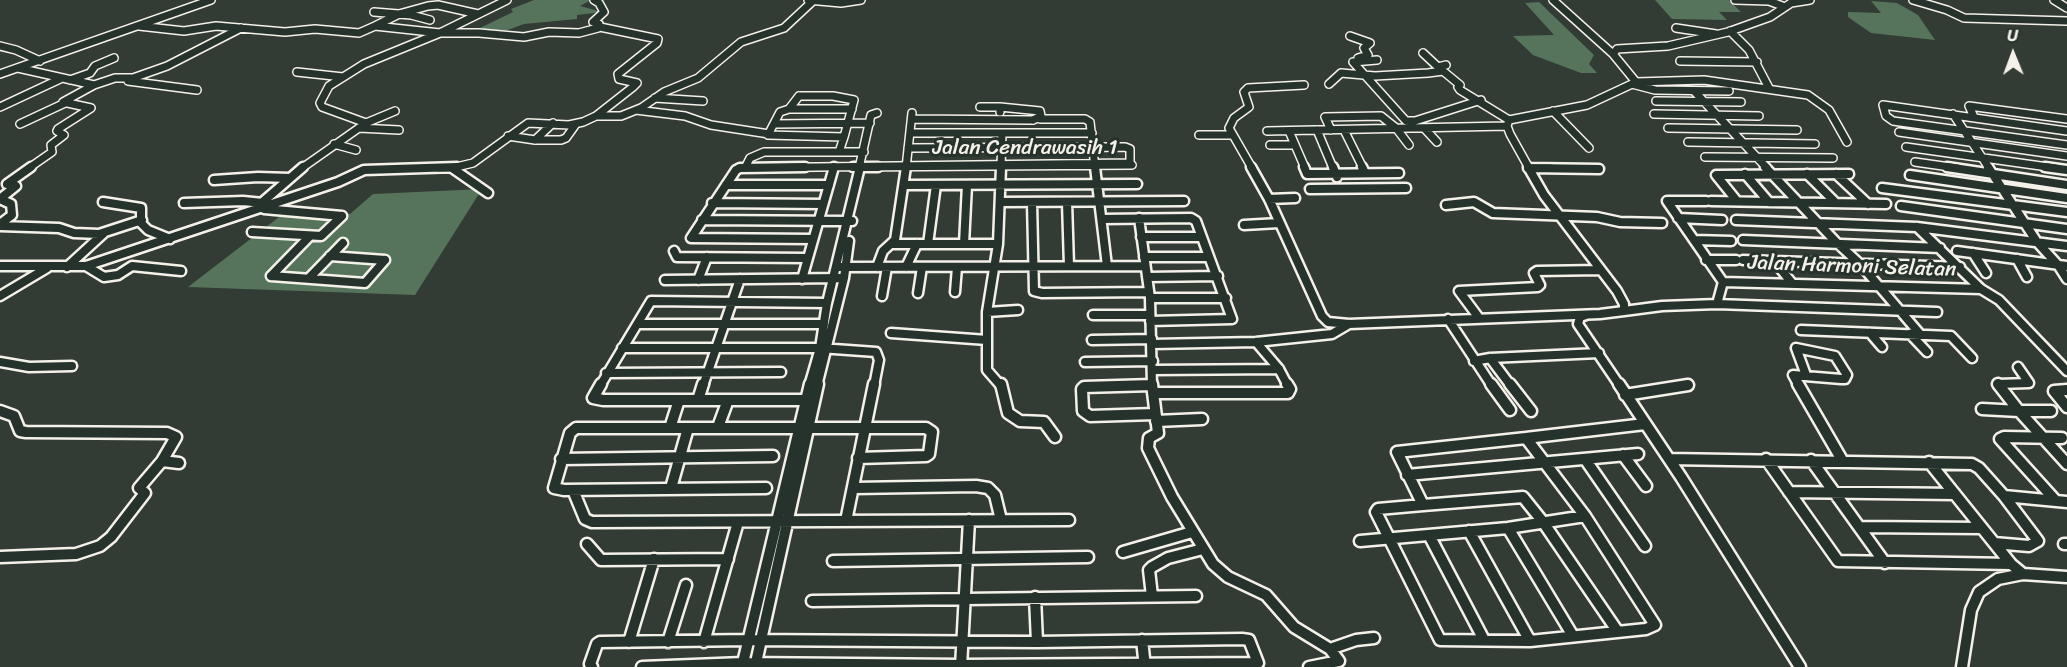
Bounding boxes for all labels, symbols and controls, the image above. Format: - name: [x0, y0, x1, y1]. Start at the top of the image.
- text: U: [2007, 21, 2018, 50]
- north arrow: [1983, 24, 2043, 84]
- street label: Jalan Cendrawasih 1: [932, 136, 1118, 162]
- street label: Jalan Harmoni Selatan: [1747, 251, 1957, 283]

